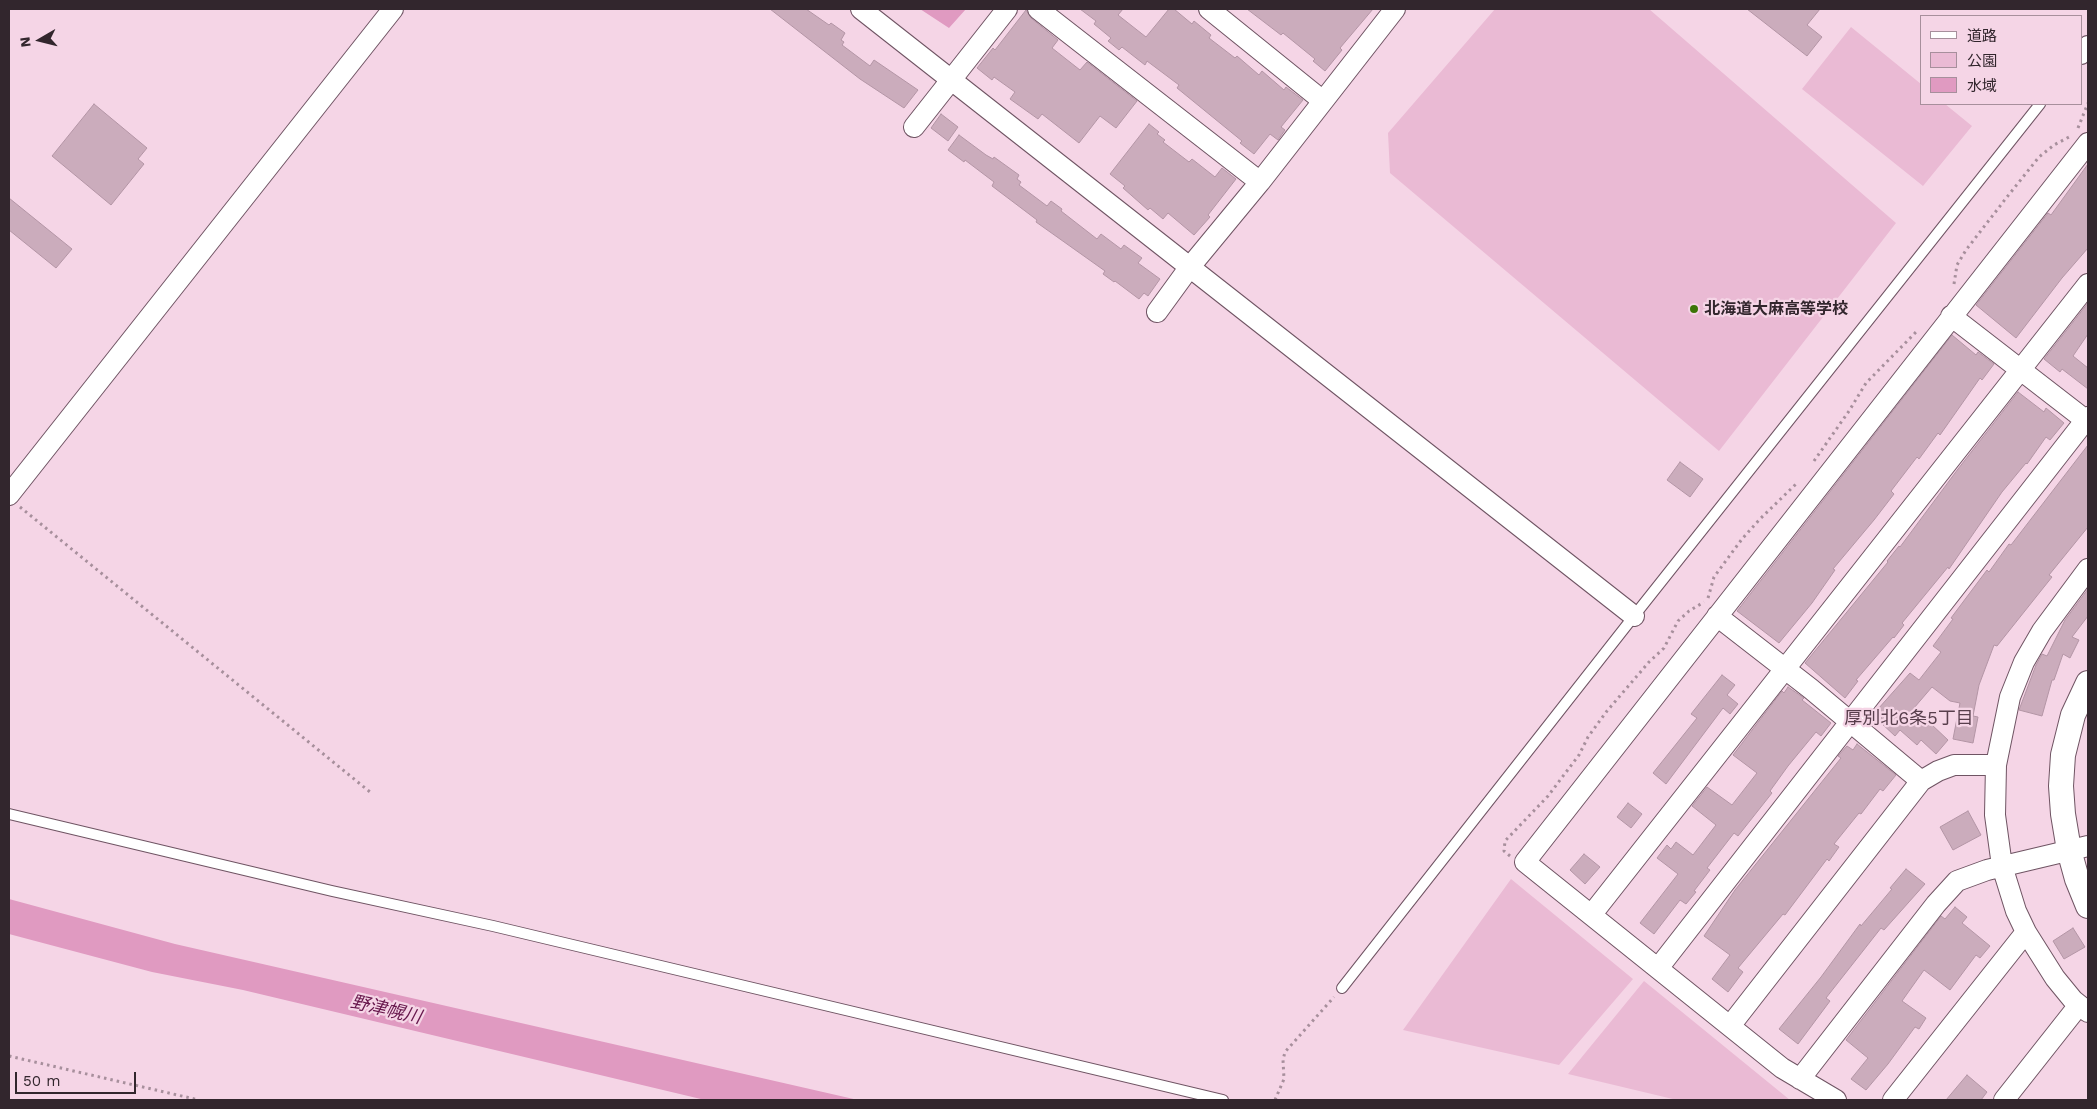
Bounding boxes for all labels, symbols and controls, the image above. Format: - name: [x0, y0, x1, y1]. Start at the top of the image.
- north arrow: [15, 15, 65, 65]
- legend: [1920, 15, 2082, 105]
- text: 道路: [1967, 27, 1997, 45]
- text: N: [17, 36, 34, 48]
- text: 公園: [1967, 52, 1997, 70]
- text: 水域: [1967, 77, 1997, 95]
- place label: 北海道大麻高等学校: [1704, 299, 1848, 319]
- marker: 北海道大麻高等学校: [1688, 303, 1700, 315]
- district label: 厚別北6条5丁目: [1844, 708, 1974, 730]
- water label: 野津幌川: [348, 991, 424, 1029]
- scale bar: [18, 1062, 139, 1094]
- text: 50 m: [23, 1072, 60, 1090]

